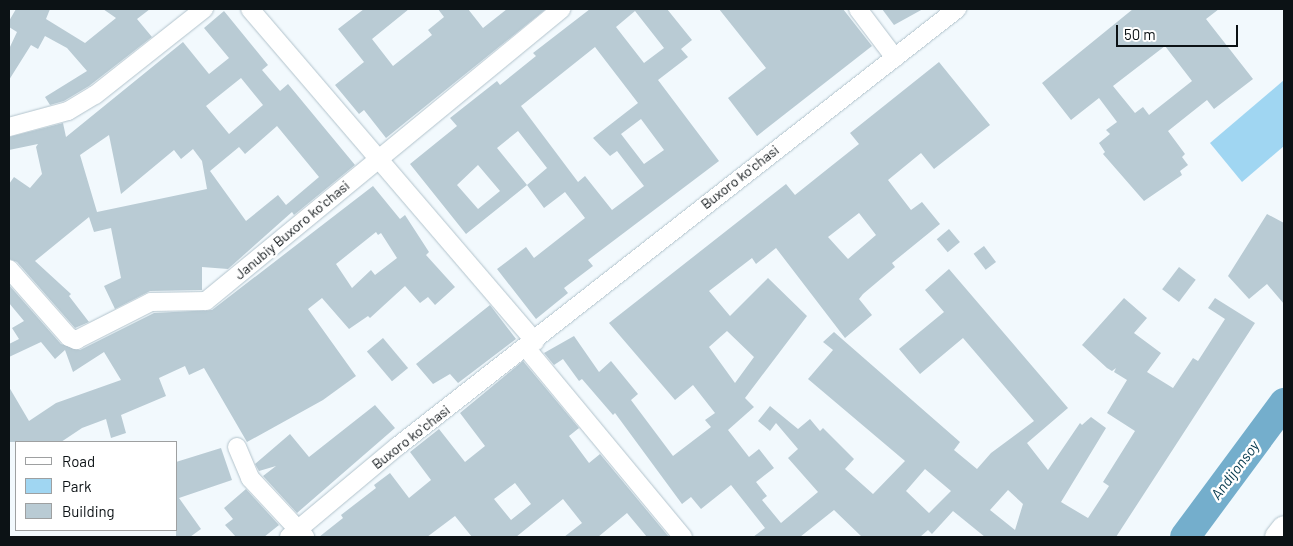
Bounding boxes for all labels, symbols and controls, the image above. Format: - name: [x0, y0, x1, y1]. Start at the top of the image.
- scale bar: [1118, 15, 1240, 47]
- text: 50 m: [1124, 25, 1156, 43]
- street label: Buxoro koʻchasi: [698, 141, 782, 213]
- street label: Janubiy Buxoro koʻchasi: [231, 177, 353, 283]
- street label: Buxoro koʻchasi: [369, 401, 453, 473]
- water label: Andijonsoy: [1207, 437, 1263, 503]
- legend: [15, 441, 178, 531]
- text: Road: [62, 452, 95, 470]
- text: Park: [62, 477, 91, 495]
- text: Building: [62, 502, 115, 520]

